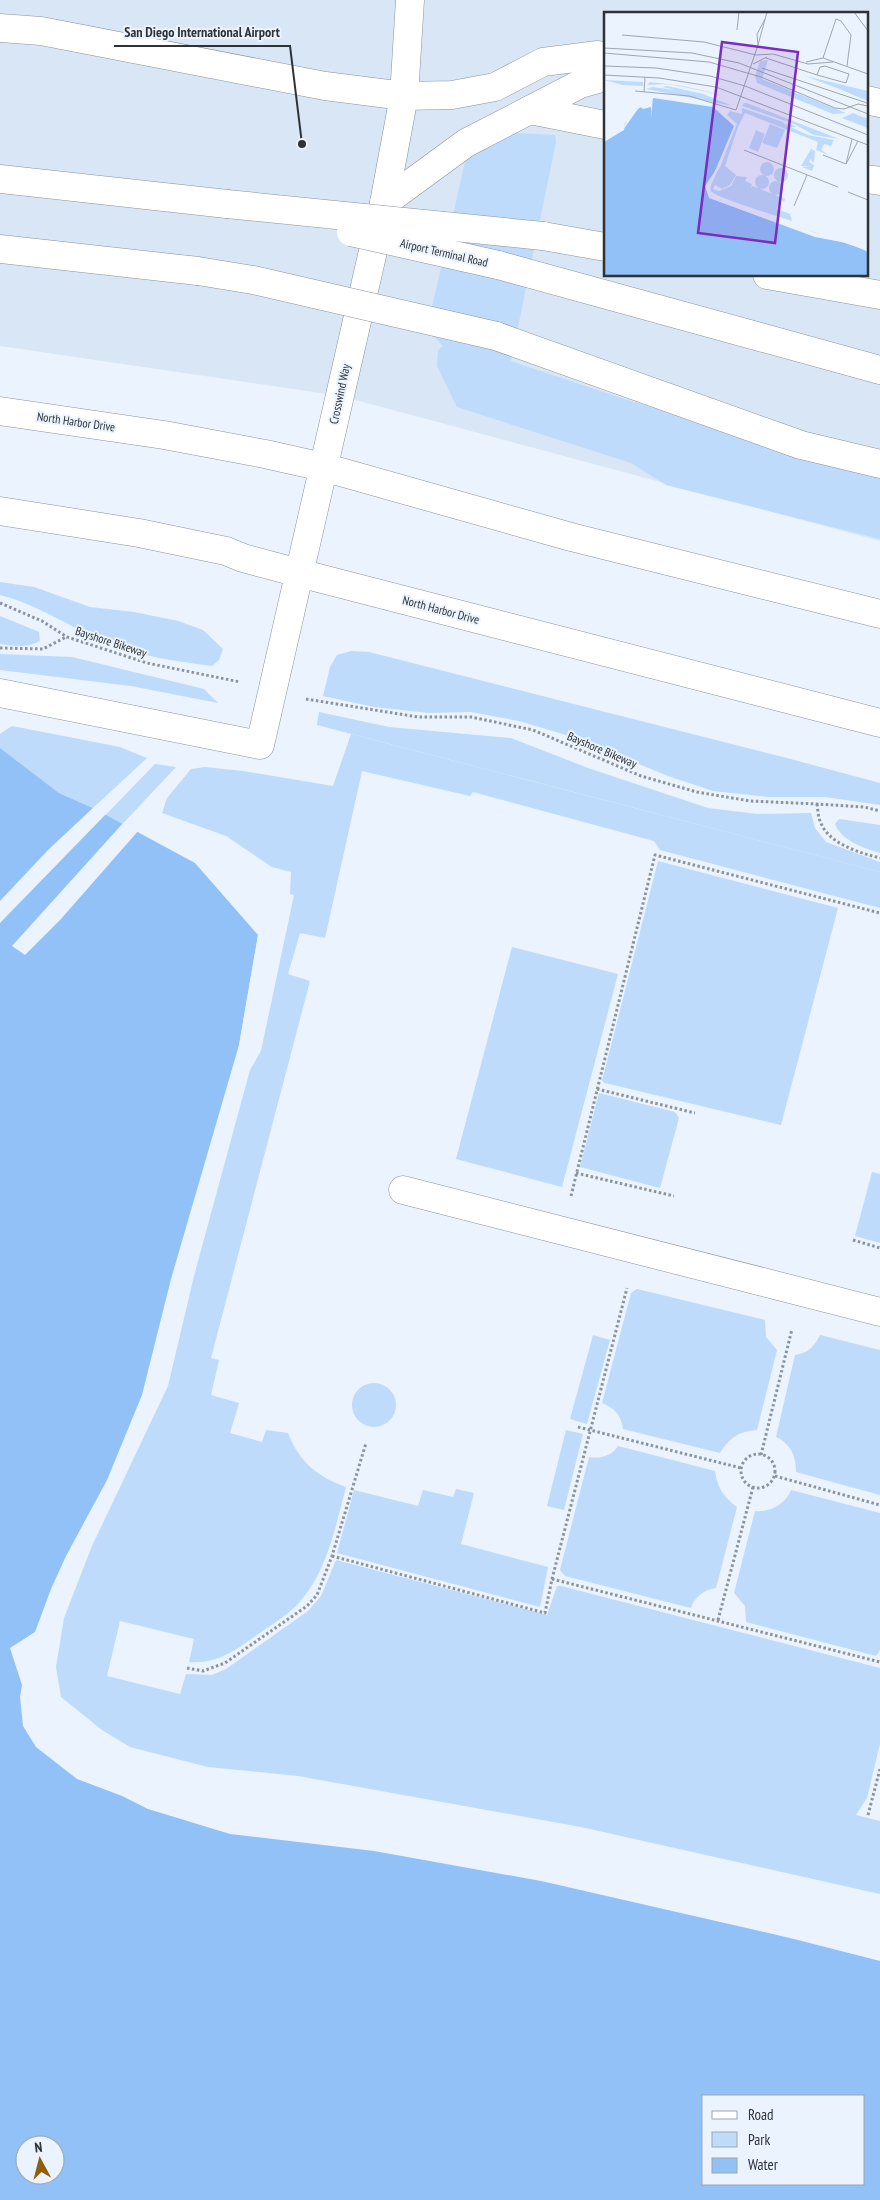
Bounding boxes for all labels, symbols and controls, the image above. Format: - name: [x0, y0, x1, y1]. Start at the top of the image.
- inset map: [604, 12, 868, 276]
- callout: San Diego International Airport: [114, 17, 290, 46]
- text: San Diego International Airport: [124, 23, 280, 41]
- street label: Airport Terminal Road: [399, 235, 490, 270]
- street label: Crosswind Way: [326, 362, 353, 425]
- street label: North Harbor Drive: [36, 409, 116, 434]
- street label: North Harbor Drive: [401, 592, 481, 627]
- street label: Bayshore Bikeway: [73, 623, 149, 660]
- street label: Bayshore Bikeway: [565, 728, 640, 771]
- legend: [702, 2095, 865, 2185]
- text: Road: [748, 2105, 774, 2124]
- text: Park: [748, 2130, 770, 2149]
- north arrow: [15, 2135, 65, 2185]
- text: N: [34, 2138, 43, 2156]
- text: Water: [748, 2155, 779, 2174]

